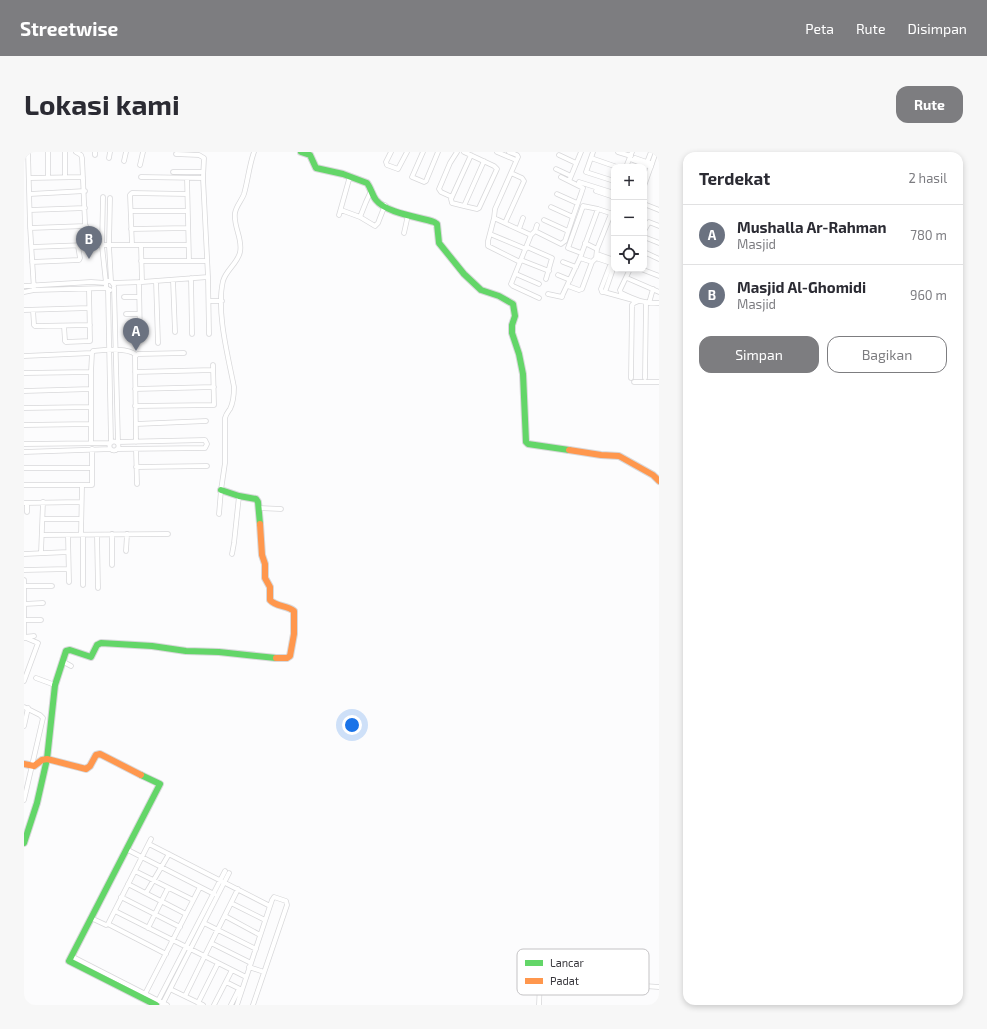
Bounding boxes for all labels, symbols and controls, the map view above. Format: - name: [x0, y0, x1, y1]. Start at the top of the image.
- text: Streetwise: [20, 17, 118, 40]
- text: Peta: [805, 20, 834, 37]
- text: Rute: [856, 20, 885, 37]
- text: Disimpan: [907, 20, 967, 37]
- button: Rute: [896, 86, 963, 123]
- text: Lokasi kami: [24, 87, 180, 121]
- map controls: [611, 164, 647, 272]
- button: +: [611, 164, 647, 200]
- text: Terdekat: [699, 168, 770, 188]
- text: 2 hasil: [908, 170, 947, 186]
- button: −: [611, 200, 647, 236]
- text: Mushalla Ar-Rahman: [737, 218, 887, 236]
- pin: B: [76, 226, 102, 259]
- text: A: [708, 227, 716, 243]
- text: 780 m: [910, 227, 947, 243]
- button: locate: [611, 236, 647, 272]
- text: Masjid: [737, 236, 776, 252]
- text: Masjid Al-Ghomidi: [737, 278, 866, 296]
- text: B: [708, 287, 716, 303]
- text: 960 m: [910, 287, 947, 303]
- text: Masjid: [737, 296, 776, 312]
- pin: A: [123, 318, 149, 351]
- button: Simpan: [699, 336, 819, 373]
- button: Bagikan: [827, 336, 947, 373]
- your location: [342, 715, 362, 735]
- legend: [517, 949, 649, 995]
- text: Lancar: [550, 956, 585, 969]
- text: Padat: [550, 974, 579, 987]

